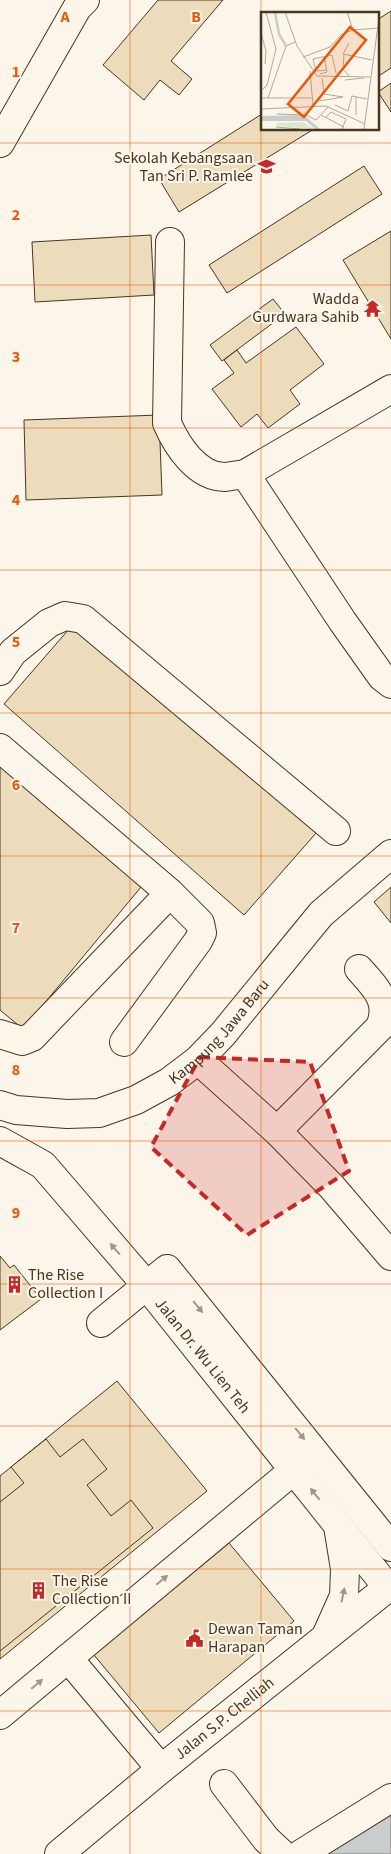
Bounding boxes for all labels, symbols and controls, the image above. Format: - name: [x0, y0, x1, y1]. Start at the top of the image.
- text: A: [59, 6, 70, 28]
- text: B: [191, 6, 201, 28]
- inset map: [261, 12, 378, 130]
- text: 1: [12, 61, 20, 83]
- place label: Sekolah Kebangsaan Tan Sri P. Ramlee: [114, 147, 253, 187]
- school or university icon: Sekolah Kebangsaan Tan Sri P. Ramlee: [257, 157, 277, 177]
- text: 2: [12, 204, 20, 226]
- place label: Wadda Gurdwara Sahib: [252, 288, 359, 328]
- temple icon: Wadda Gurdwara Sahib: [363, 298, 383, 318]
- text: 3: [12, 346, 20, 368]
- text: 4: [12, 489, 21, 511]
- text: 5: [12, 631, 20, 653]
- text: 6: [12, 774, 20, 796]
- text: 7: [12, 917, 20, 939]
- street label: Kampung Jawa Baru: [164, 974, 275, 1090]
- text: 8: [12, 1059, 20, 1081]
- text: 9: [12, 1202, 20, 1224]
- one-way arrow: [109, 1243, 121, 1255]
- place label: The Rise Collection I: [28, 1264, 103, 1304]
- building icon: The Rise Collection I: [4, 1274, 24, 1294]
- street label: Jalan Dr. Wu Lien Teh: [150, 1293, 255, 1418]
- one-way arrow: [192, 1300, 203, 1313]
- one-way arrow: [294, 1427, 305, 1440]
- one-way arrow: [309, 1488, 320, 1501]
- place label: The Rise Collection II: [52, 1570, 131, 1610]
- one-way arrow: [156, 1574, 169, 1585]
- building icon: The Rise Collection II: [28, 1580, 48, 1600]
- one-way arrow: [339, 1587, 347, 1603]
- place label: Dewan Taman Harapan: [208, 1618, 303, 1658]
- public building icon: Dewan Taman Harapan: [184, 1628, 204, 1648]
- street label: Jalan S.P. Chelliah: [170, 1672, 279, 1765]
- one-way arrow: [31, 1678, 44, 1689]

